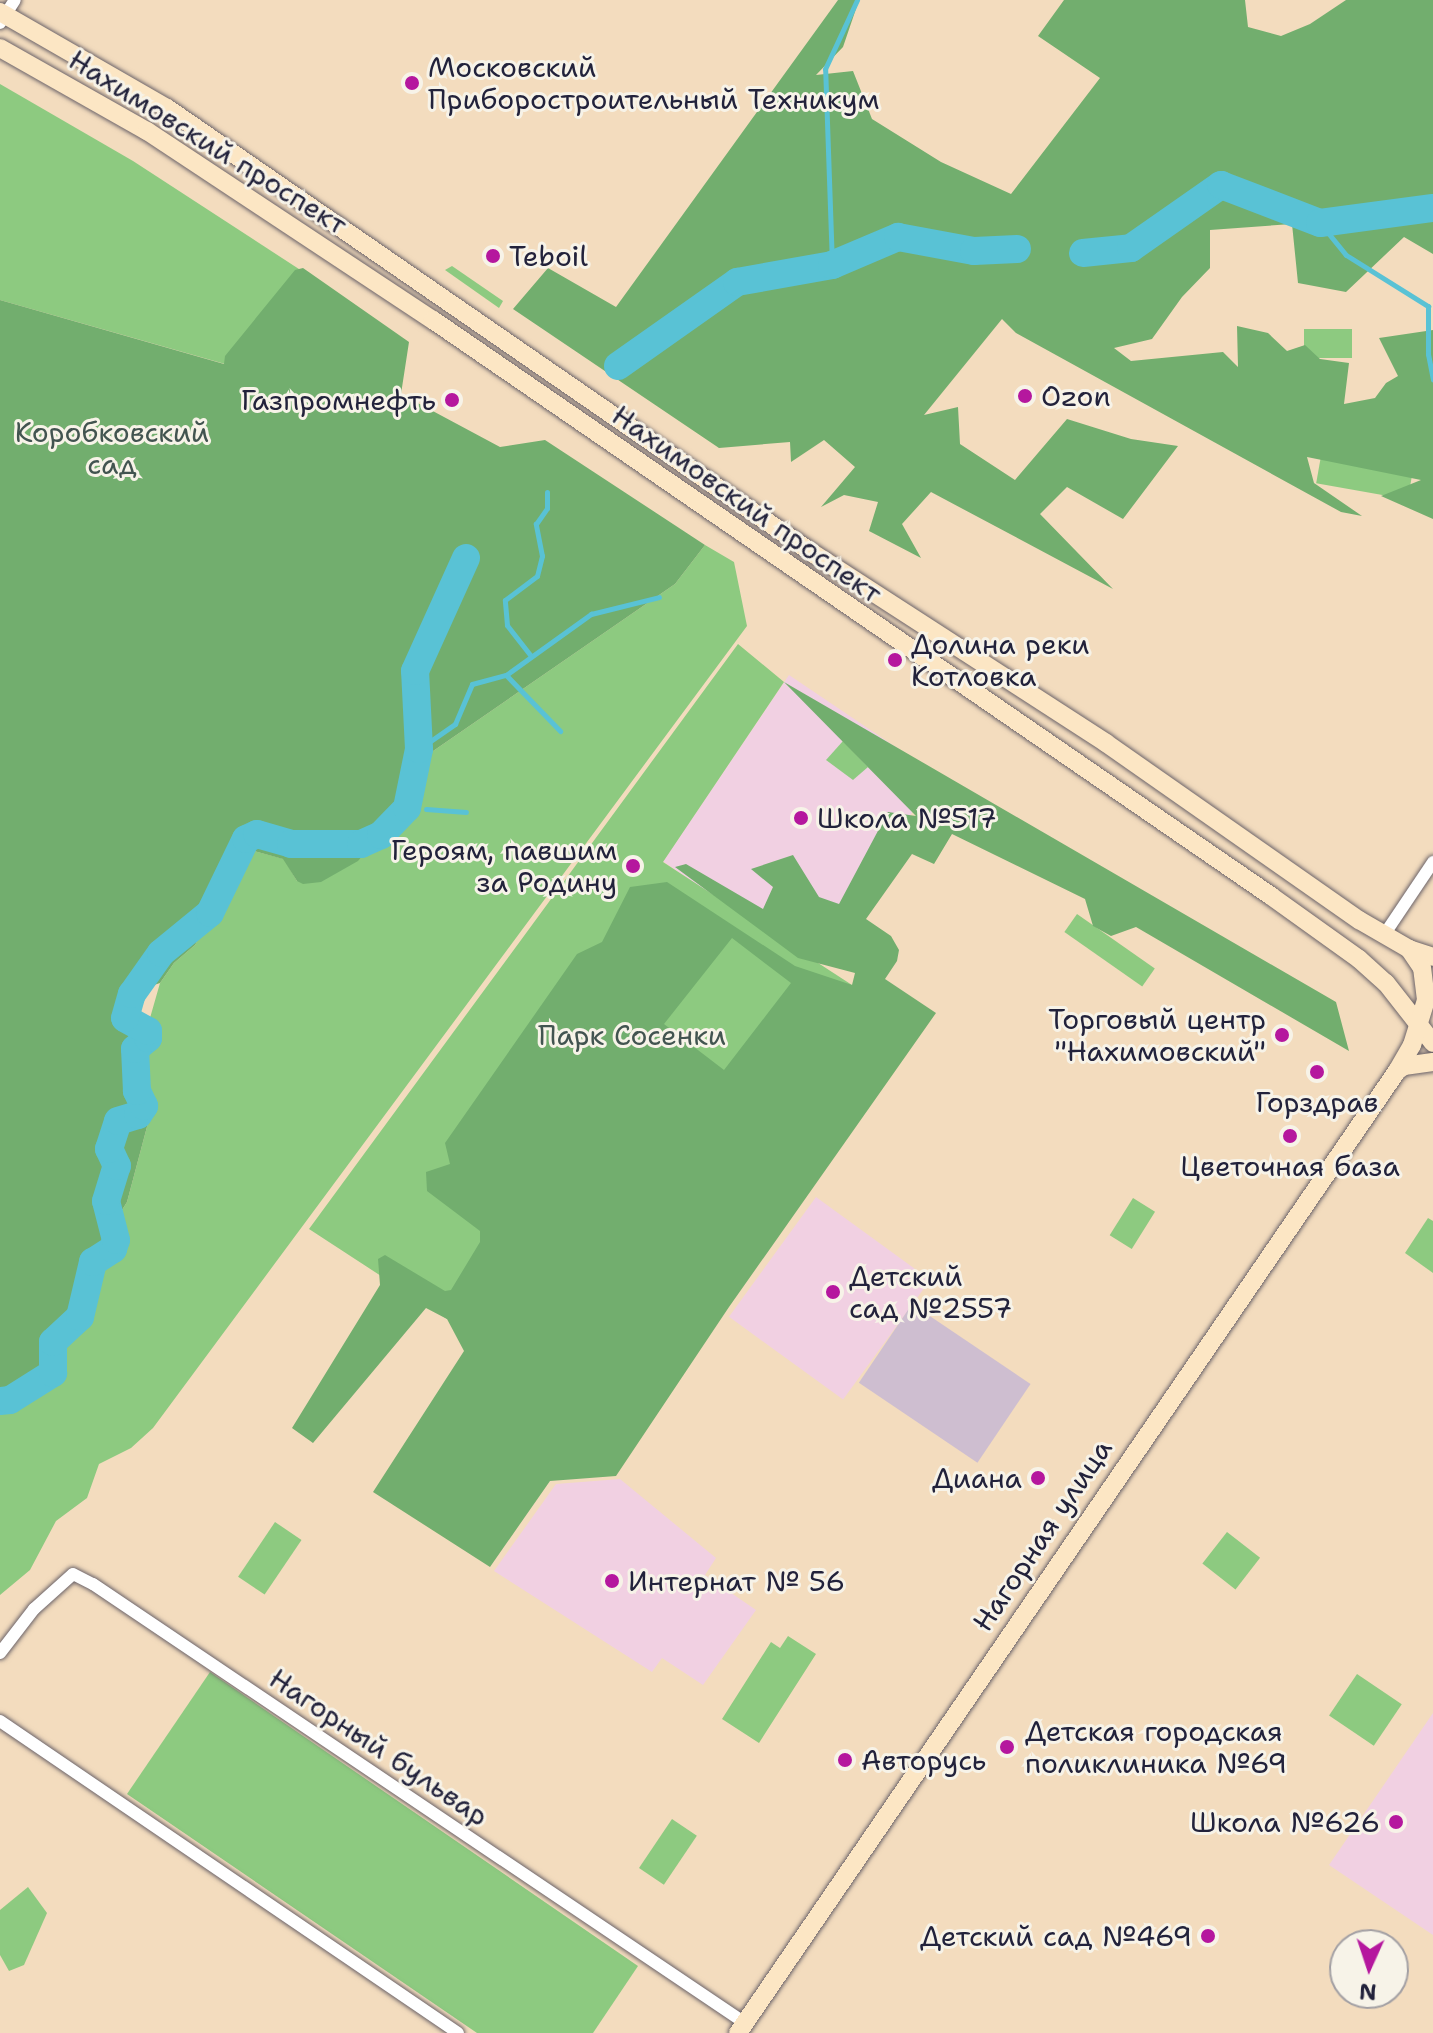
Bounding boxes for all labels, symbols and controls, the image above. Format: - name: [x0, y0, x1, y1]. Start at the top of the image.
- street label: Нахимовский проспект: [63, 43, 353, 241]
- place label: Московский Приборостроительный Техникум: [428, 50, 879, 116]
- marker: Московский Приборостроительный Техникум: [403, 74, 421, 92]
- place label: Teboil: [509, 239, 588, 273]
- marker: Teboil: [484, 247, 502, 265]
- place label: Ozon: [1041, 379, 1111, 413]
- place label: Газпромнефть: [241, 383, 436, 417]
- marker: Ozon: [1016, 387, 1034, 405]
- marker: Газпромнефть: [443, 391, 461, 409]
- street label: Нахимовский проспект: [606, 398, 888, 610]
- park label: Коробковский сад: [15, 415, 209, 481]
- place label: Долина реки Котловка: [911, 627, 1090, 693]
- marker: Долина реки Котловка: [886, 651, 904, 669]
- place label: Школа №517: [817, 801, 997, 835]
- marker: Школа №517: [792, 809, 810, 827]
- place label: Героям, павшим за Родину: [391, 833, 617, 899]
- marker: Героям, павшим за Родину: [624, 857, 642, 875]
- place label: Торговый центр "Нахимовский": [1048, 1002, 1266, 1068]
- park label: Парк Сосенки: [538, 1018, 726, 1052]
- marker: Торговый центр "Нахимовский": [1273, 1026, 1291, 1044]
- marker: Горздрав: [1308, 1063, 1326, 1081]
- place label: Горздрав: [1256, 1085, 1378, 1119]
- marker: Цветочная база: [1281, 1127, 1299, 1145]
- place label: Цветочная база: [1180, 1149, 1400, 1183]
- place label: Детский сад №2557: [849, 1259, 1012, 1325]
- marker: Детский сад №2557: [824, 1283, 842, 1301]
- street label: Нагорная улица: [965, 1433, 1119, 1637]
- place label: Диана: [932, 1461, 1022, 1495]
- marker: Диана: [1029, 1469, 1047, 1487]
- place label: Интернат № 56: [628, 1564, 845, 1598]
- marker: Интернат № 56: [603, 1572, 621, 1590]
- street label: Нагорный бульвар: [263, 1661, 495, 1833]
- place label: Детская городская поликлиника №69: [1025, 1714, 1287, 1780]
- marker: Детская городская поликлиника №69: [996, 1736, 1018, 1758]
- place label: Авторусь: [861, 1743, 986, 1777]
- marker: Авторусь: [836, 1751, 854, 1769]
- place label: Школа №626: [1190, 1805, 1380, 1839]
- marker: Школа №626: [1387, 1813, 1405, 1831]
- place label: Детский сад №469: [920, 1919, 1192, 1953]
- marker: Детский сад №469: [1199, 1927, 1217, 1945]
- north arrow: [1329, 1929, 1409, 2009]
- text: N: [1358, 1977, 1377, 2006]

